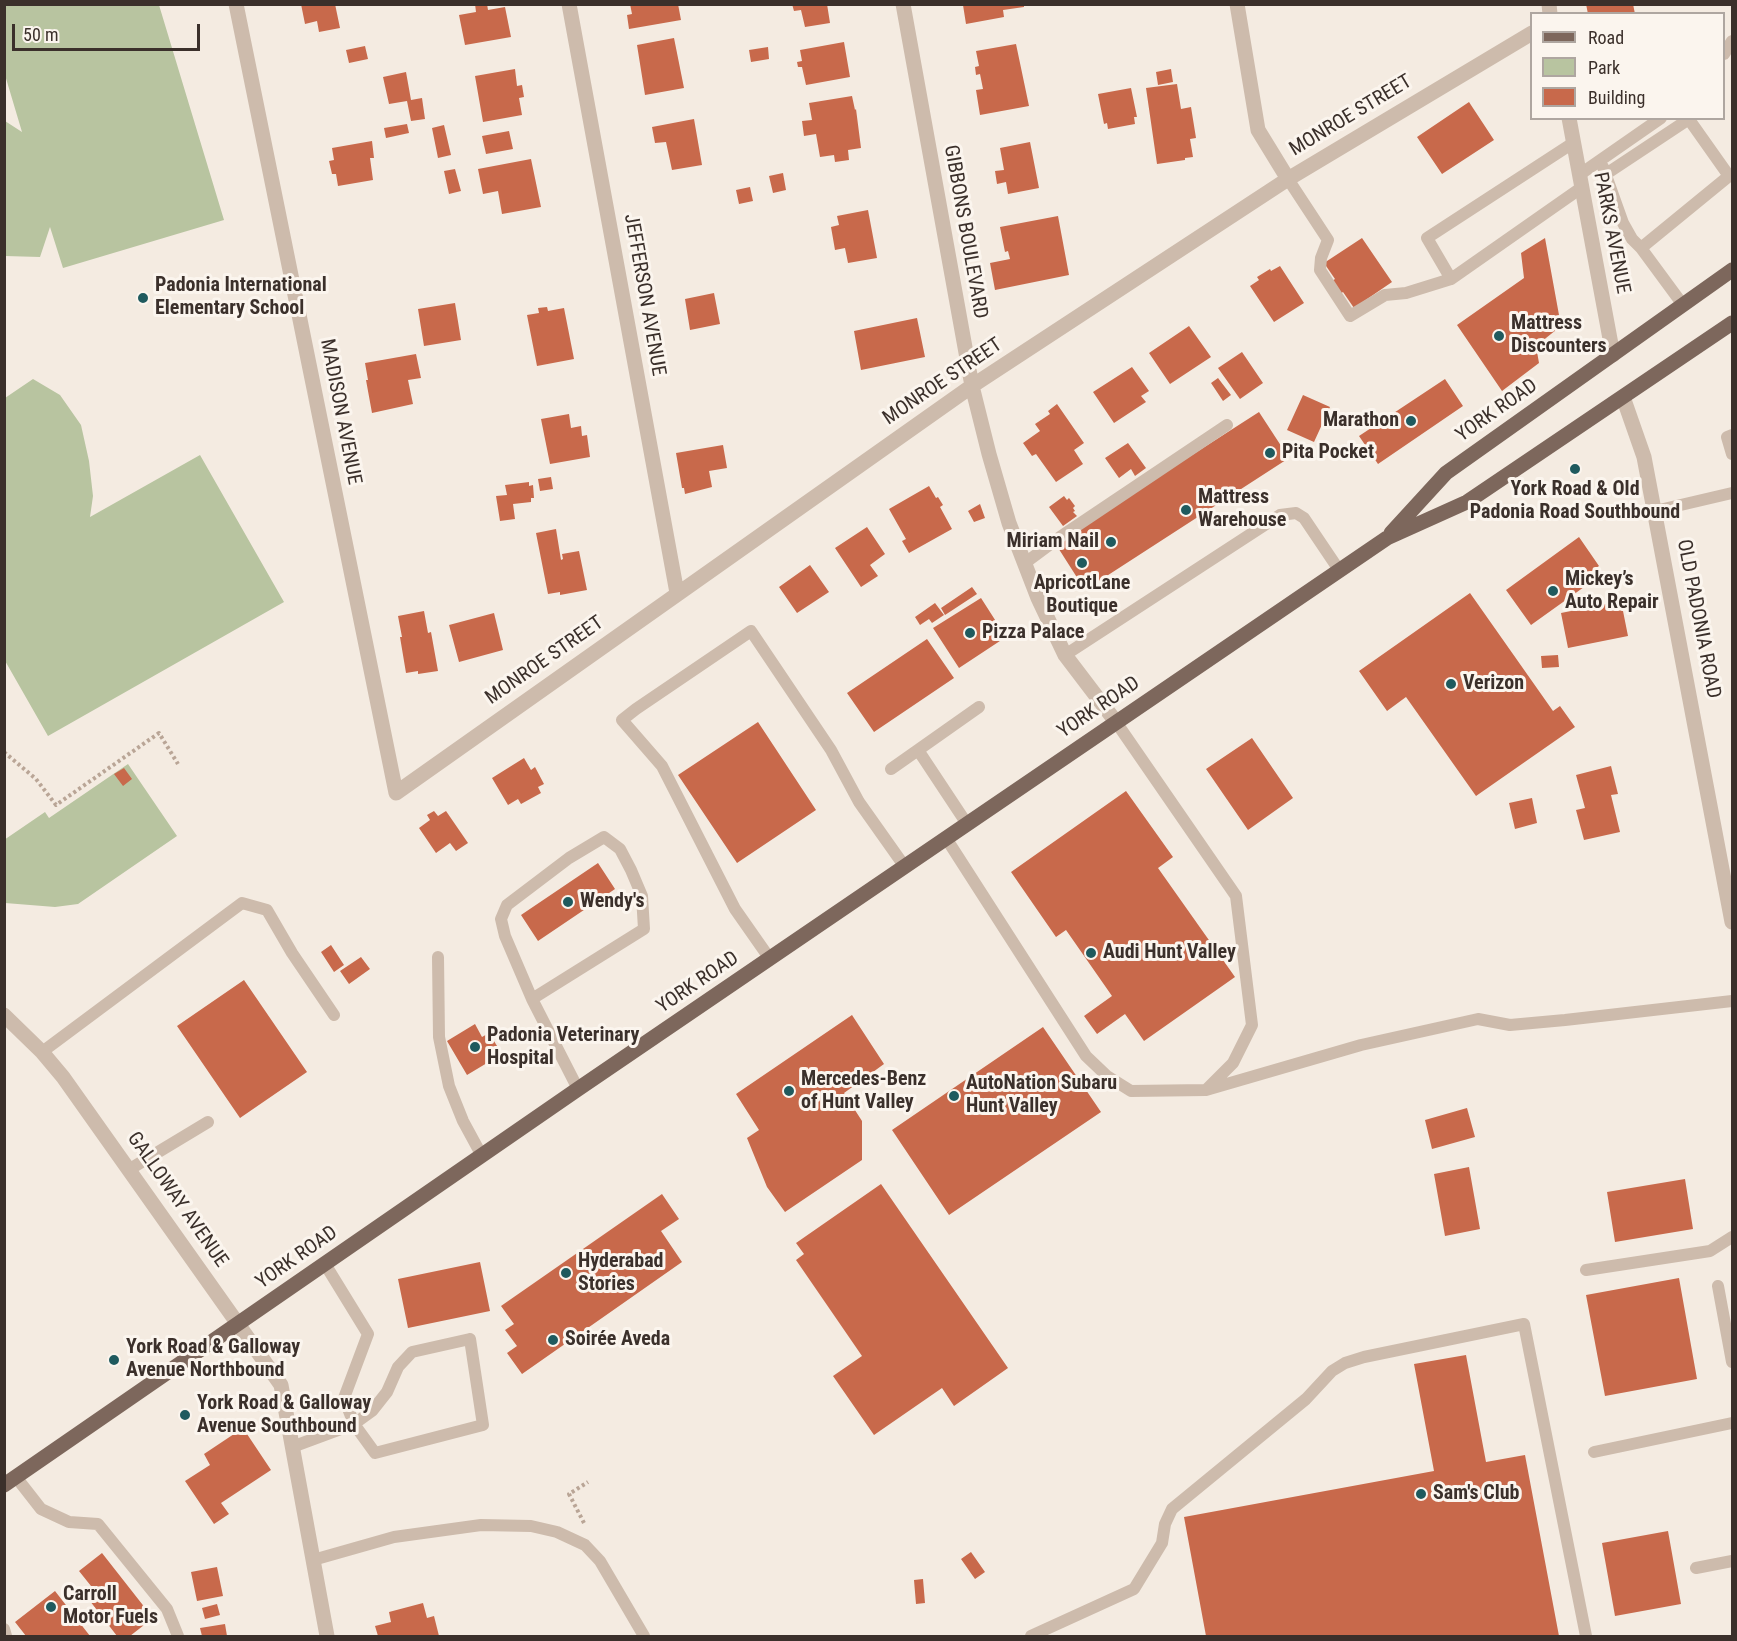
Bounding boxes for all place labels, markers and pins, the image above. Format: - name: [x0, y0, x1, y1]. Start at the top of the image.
- place label: Padonia International Elementary School: [155, 274, 327, 321]
- marker: Padonia International Elementary School: [136, 291, 150, 305]
- place label: Mattress Discounters: [1511, 312, 1607, 359]
- marker: Mattress Discounters: [1492, 329, 1506, 343]
- place label: Marathon: [1323, 409, 1399, 433]
- marker: Marathon: [1404, 414, 1418, 428]
- place label: Pita Pocket: [1282, 441, 1374, 465]
- marker: Pita Pocket: [1263, 446, 1277, 460]
- marker: York Road & Old Padonia Road Southbound: [1568, 462, 1582, 476]
- place label: York Road & Old Padonia Road Southbound: [1470, 478, 1680, 525]
- place label: Mattress Warehouse: [1198, 486, 1286, 533]
- marker: Mattress Warehouse: [1179, 503, 1193, 517]
- place label: Miriam Nail: [1007, 530, 1099, 554]
- marker: Miriam Nail: [1104, 535, 1118, 549]
- marker: ApricotLane Boutique: [1075, 556, 1089, 570]
- place label: Mickey’s Auto Repair: [1565, 568, 1659, 615]
- place label: ApricotLane Boutique: [1034, 572, 1130, 619]
- marker: Mickey’s Auto Repair: [1546, 584, 1560, 598]
- place label: Pizza Palace: [982, 621, 1084, 645]
- marker: Pizza Palace: [963, 626, 977, 640]
- place label: Verizon: [1463, 672, 1524, 696]
- marker: Verizon: [1444, 677, 1458, 691]
- place label: Wendy's: [580, 890, 644, 914]
- marker: Wendy's: [561, 895, 575, 909]
- place label: Audi Hunt Valley: [1103, 941, 1236, 965]
- marker: Audi Hunt Valley: [1084, 946, 1098, 960]
- place label: Padonia Veterinary Hospital: [487, 1024, 639, 1071]
- marker: Padonia Veterinary Hospital: [468, 1040, 482, 1054]
- place label: Mercedes-Benz of Hunt Valley: [801, 1068, 926, 1115]
- place label: AutoNation Subaru Hunt Valley: [966, 1072, 1117, 1119]
- marker: Mercedes-Benz of Hunt Valley: [782, 1084, 796, 1098]
- marker: AutoNation Subaru Hunt Valley: [947, 1089, 961, 1103]
- place label: Hyderabad Stories: [578, 1250, 664, 1297]
- marker: Hyderabad Stories: [559, 1266, 573, 1280]
- place label: Soirée Aveda: [565, 1328, 670, 1352]
- marker: Soirée Aveda: [546, 1333, 560, 1347]
- place label: York Road & Galloway Avenue Northbound: [126, 1336, 300, 1383]
- marker: York Road & Galloway Avenue Northbound: [107, 1353, 121, 1367]
- place label: York Road & Galloway Avenue Southbound: [197, 1392, 371, 1439]
- marker: York Road & Galloway Avenue Southbound: [178, 1408, 192, 1422]
- place label: Sam's Club: [1433, 1482, 1519, 1506]
- marker: Sam's Club: [1414, 1487, 1428, 1501]
- place label: Carroll Motor Fuels: [63, 1583, 158, 1630]
- marker: Carroll Motor Fuels: [44, 1600, 58, 1614]

